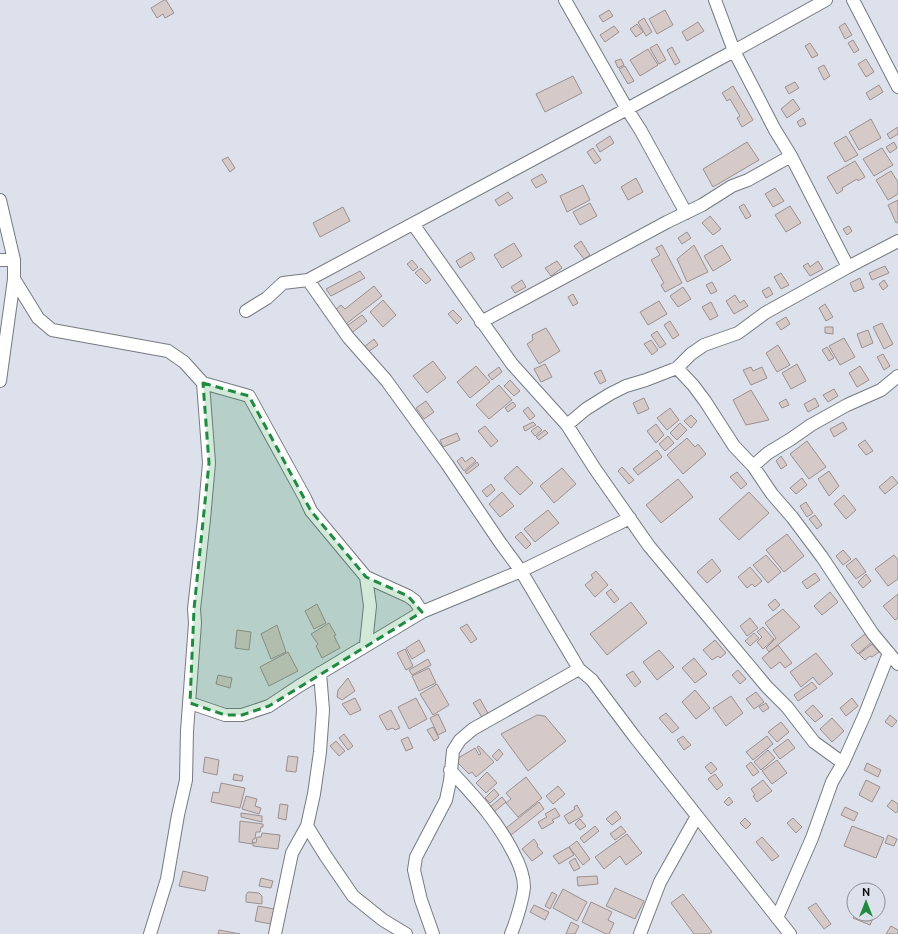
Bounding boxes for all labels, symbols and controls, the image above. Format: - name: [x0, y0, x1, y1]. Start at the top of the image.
- north arrow: [846, 882, 886, 922]
- text: N: [862, 886, 870, 898]

